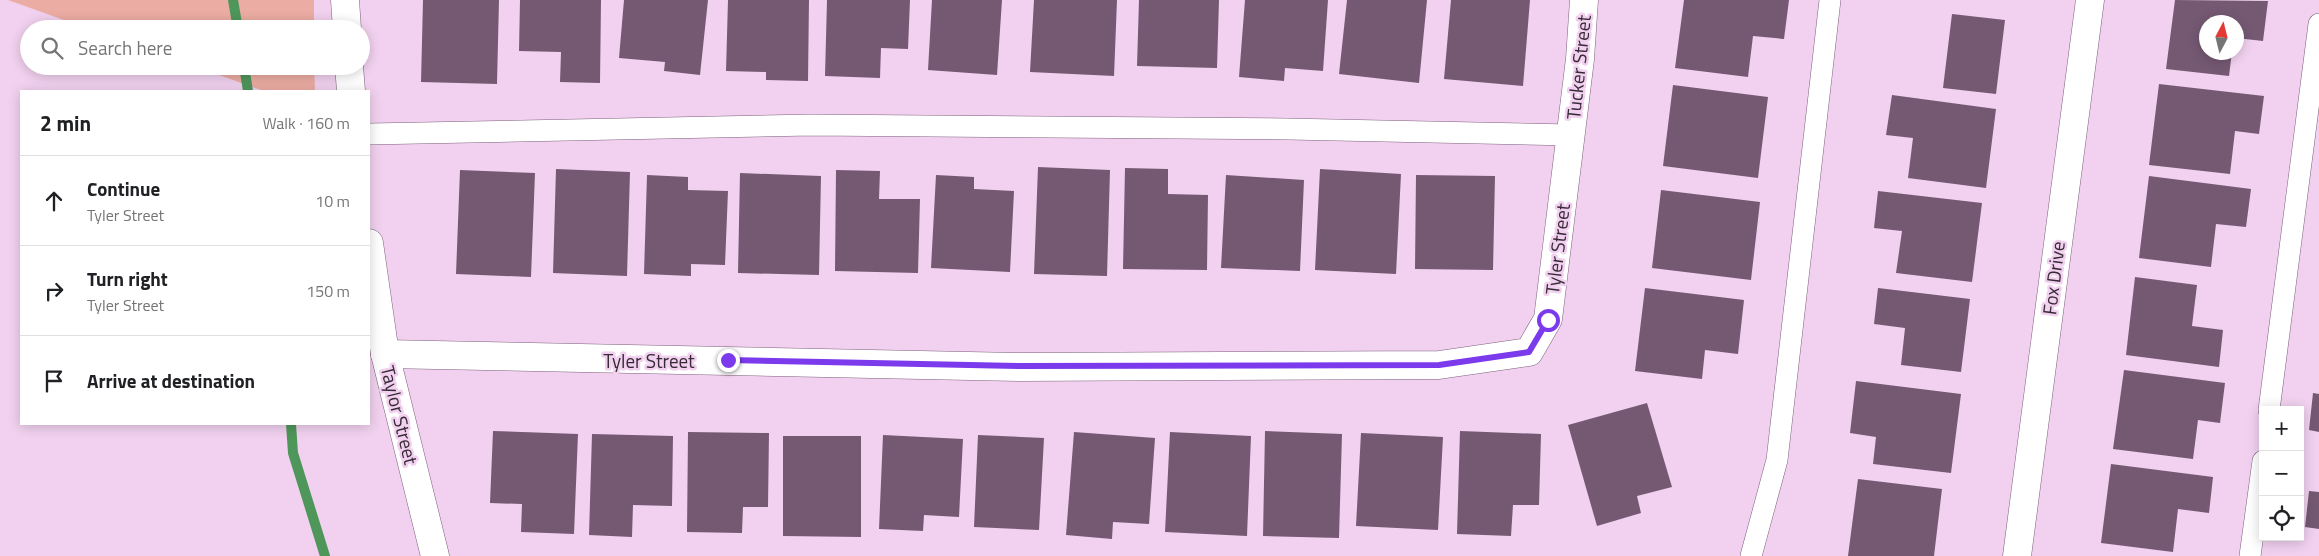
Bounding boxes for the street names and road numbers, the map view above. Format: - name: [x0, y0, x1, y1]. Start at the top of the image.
- street label: Tucker Street: [1558, 13, 1598, 121]
- street label: Tyler Street: [1537, 201, 1577, 296]
- street label: Fox Drive: [2034, 240, 2072, 316]
- street label: Tyler Street: [603, 346, 695, 375]
- street label: Taylor Street: [374, 362, 426, 468]

